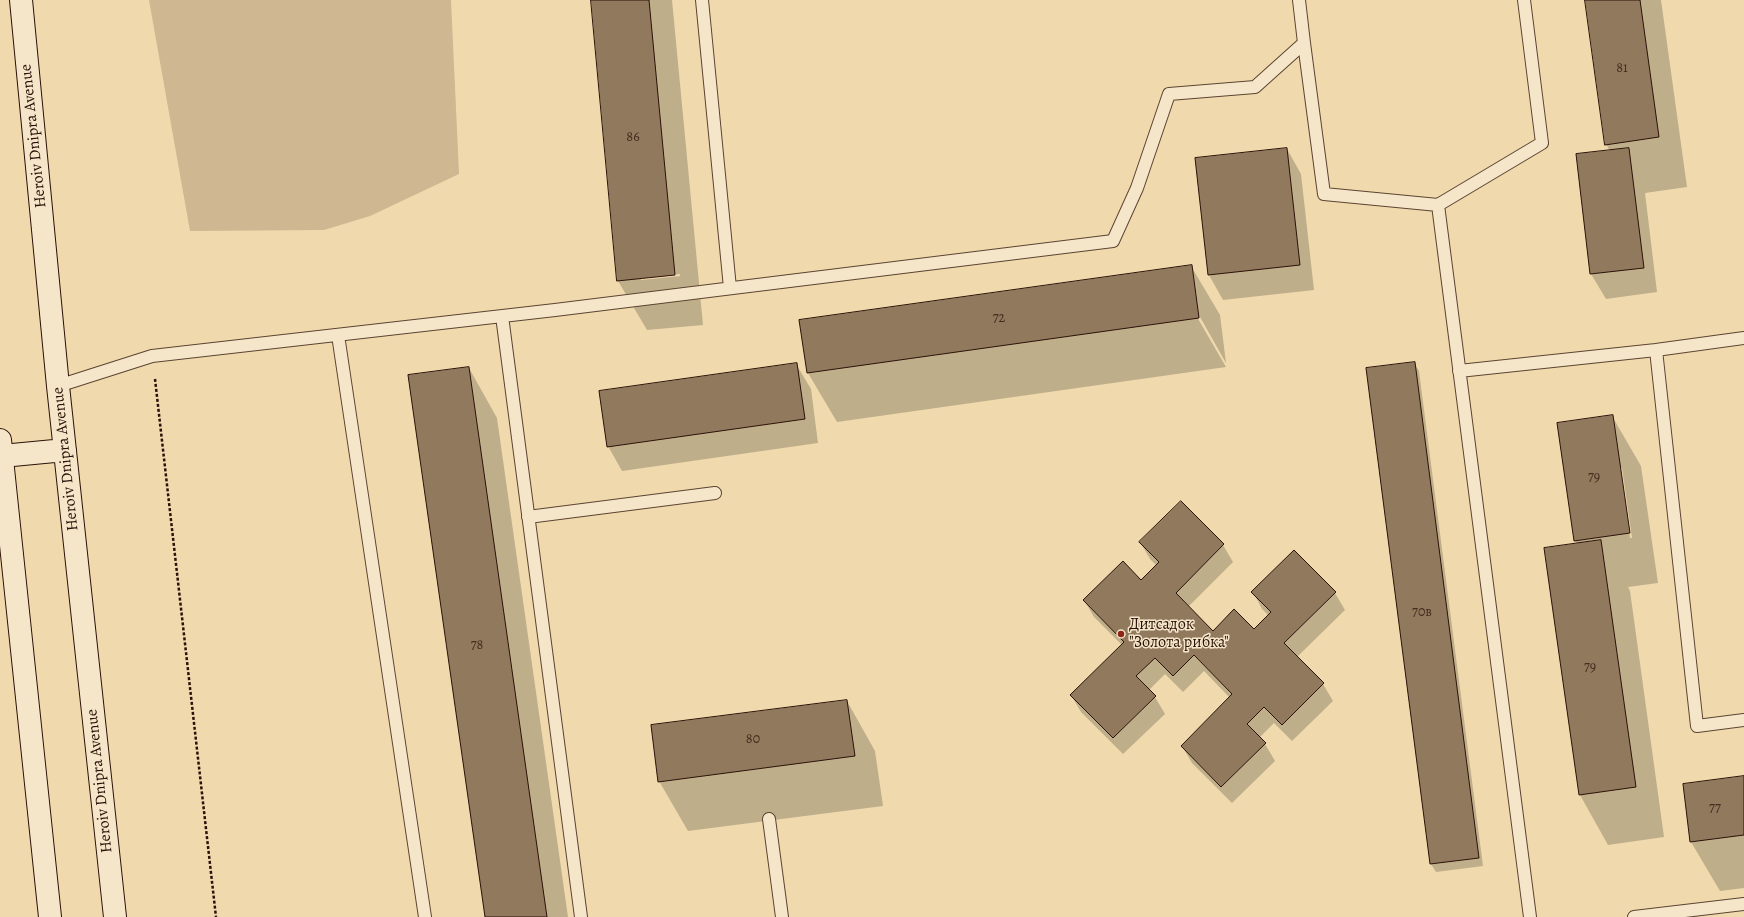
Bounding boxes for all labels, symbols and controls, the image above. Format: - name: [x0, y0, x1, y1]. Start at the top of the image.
- house number: 81: [1616, 61, 1628, 77]
- street label: Heroiv Dnipra Avenue: [17, 63, 51, 209]
- house number: 86: [626, 130, 640, 146]
- house number: 72: [993, 311, 1005, 327]
- street label: Heroiv Dnipra Avenue: [49, 386, 83, 532]
- house number: 79: [1588, 470, 1600, 486]
- house number: 70в: [1412, 605, 1432, 621]
- place label: Дитсадок "Золота рибка": [1129, 615, 1229, 653]
- marker: Дитсадок "Золота рибка": [1116, 629, 1126, 639]
- house number: 78: [471, 638, 483, 654]
- house number: 79: [1584, 660, 1596, 676]
- street label: Heroiv Dnipra Avenue: [83, 708, 117, 854]
- house number: 80: [746, 732, 760, 748]
- house number: 77: [1709, 801, 1721, 817]

